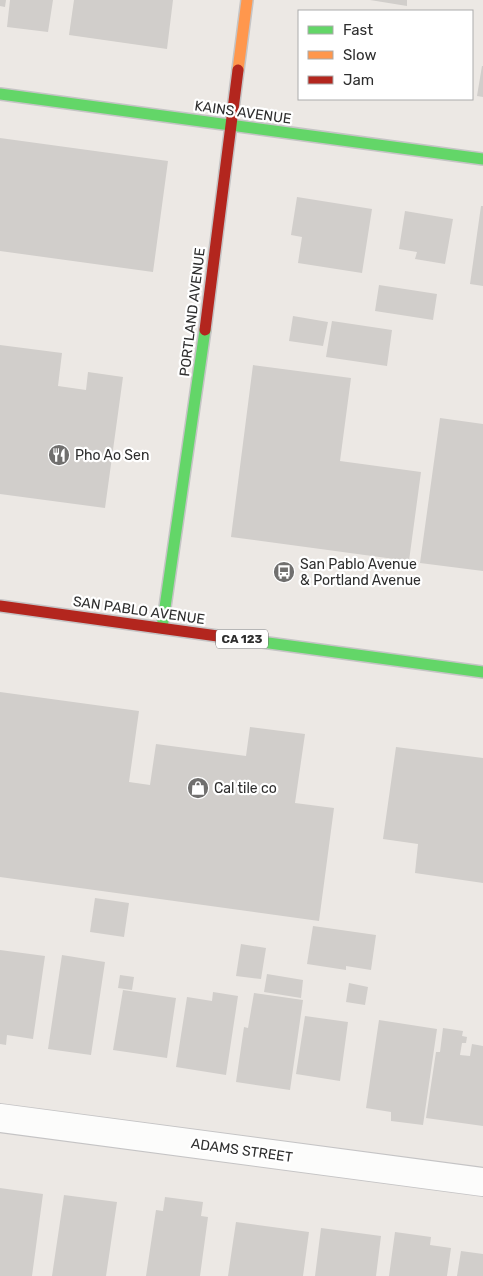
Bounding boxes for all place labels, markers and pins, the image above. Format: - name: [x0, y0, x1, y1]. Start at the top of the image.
- restaurant icon: Pho Ao Sen: [47, 443, 71, 467]
- place label: Pho Ao Sen: [75, 447, 149, 464]
- place label: San Pablo Avenue & Portland Avenue: [300, 556, 421, 589]
- bus stop icon: San Pablo Avenue & Portland Avenue: [272, 560, 296, 584]
- shop icon: Cal tile co: [186, 776, 210, 800]
- place label: Cal tile co: [214, 780, 277, 797]

